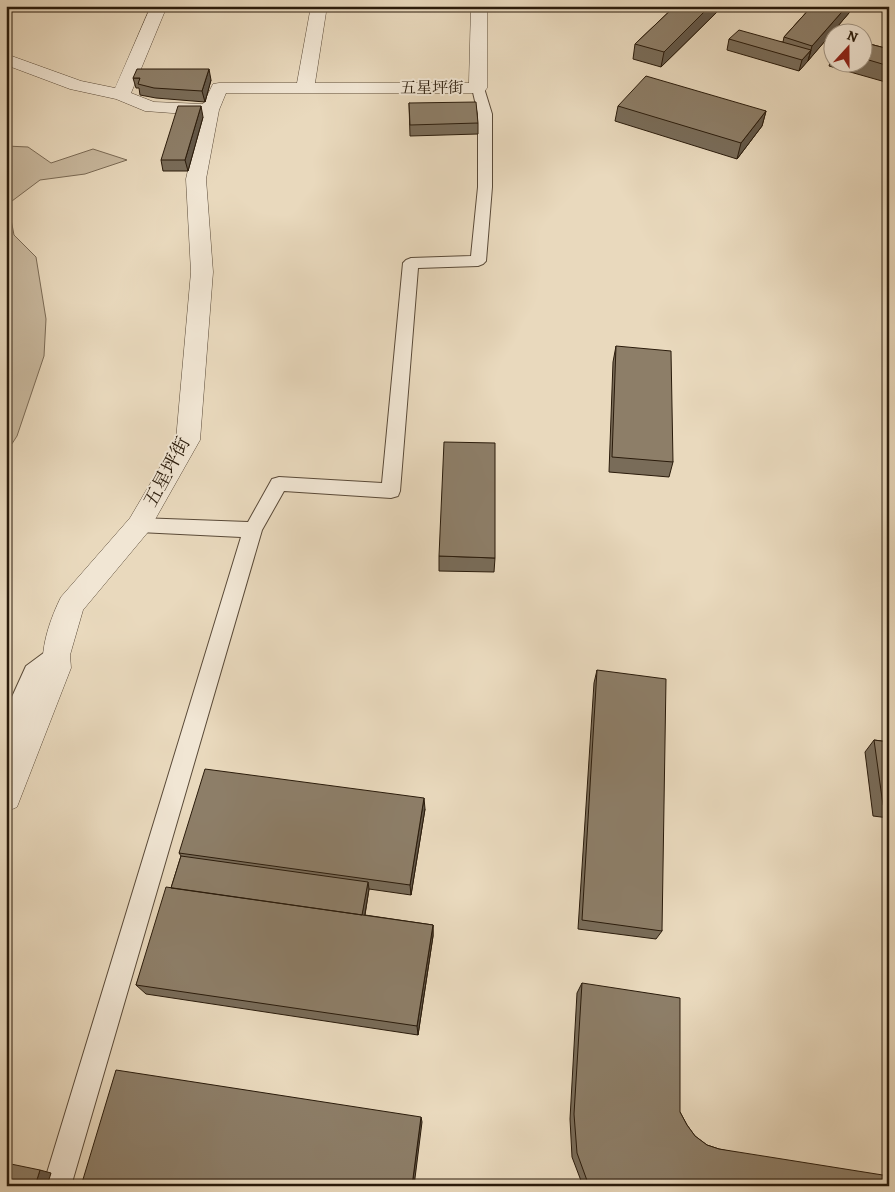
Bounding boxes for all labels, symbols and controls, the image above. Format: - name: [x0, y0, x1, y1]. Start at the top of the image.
- north arrow: [822, 22, 872, 72]
- text: N: [844, 26, 861, 47]
- street label: 五星坪街: [400, 77, 464, 99]
- street label: 五星坪街: [138, 432, 196, 512]

